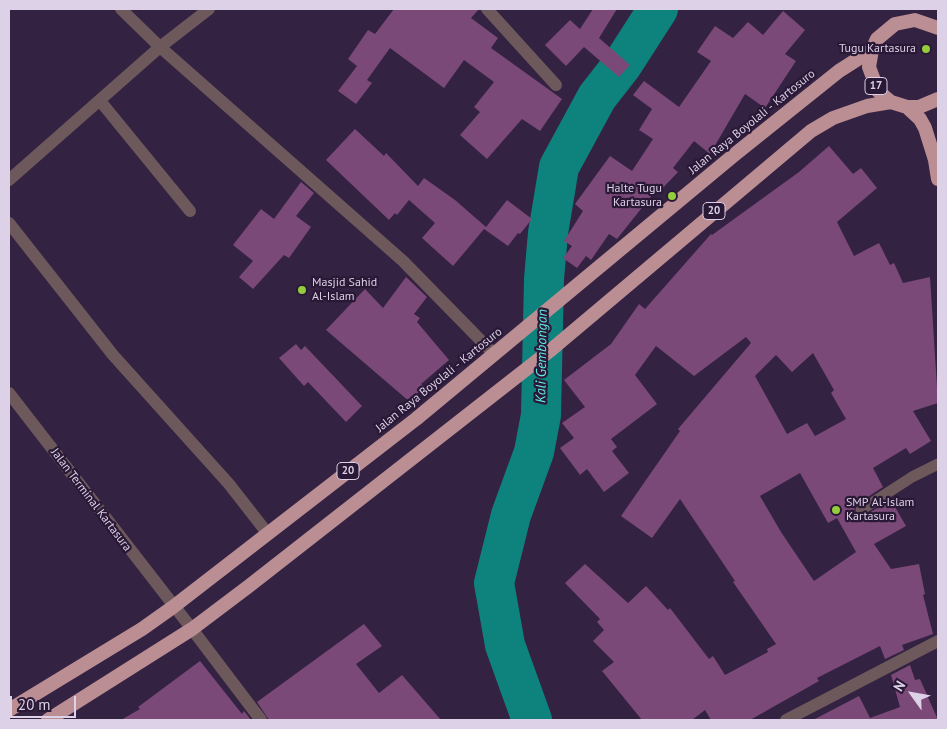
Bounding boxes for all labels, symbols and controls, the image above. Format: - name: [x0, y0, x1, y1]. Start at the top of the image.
- place label: Tugu Kartasura: [839, 42, 916, 56]
- marker: Tugu Kartasura: [920, 43, 932, 55]
- street label: Jalan Raya Boyolali - Kartosuro: [686, 67, 818, 177]
- road number: 17: [865, 78, 887, 94]
- place label: Halte Tugu Kartasura: [606, 182, 662, 210]
- marker: Halte Tugu Kartasura: [666, 190, 678, 202]
- road number: 20: [703, 202, 725, 220]
- place label: Masjid Sahid Al-Islam: [312, 276, 377, 304]
- marker: Masjid Sahid Al-Islam: [296, 284, 308, 296]
- water label: Kali Gembongan: [533, 309, 551, 403]
- street label: Jalan Raya Boyolali - Kartosuro: [373, 325, 505, 435]
- street label: Jalan Terminal Kartasura: [48, 446, 134, 554]
- road number: 20: [337, 462, 359, 480]
- place label: SMP Al-Islam Kartasura: [846, 496, 914, 524]
- marker: SMP Al-Islam Kartasura: [830, 504, 842, 516]
- north arrow: [887, 669, 937, 719]
- text: N: [889, 677, 909, 695]
- scale bar: [12, 686, 79, 718]
- text: 20 m: [18, 695, 51, 714]

